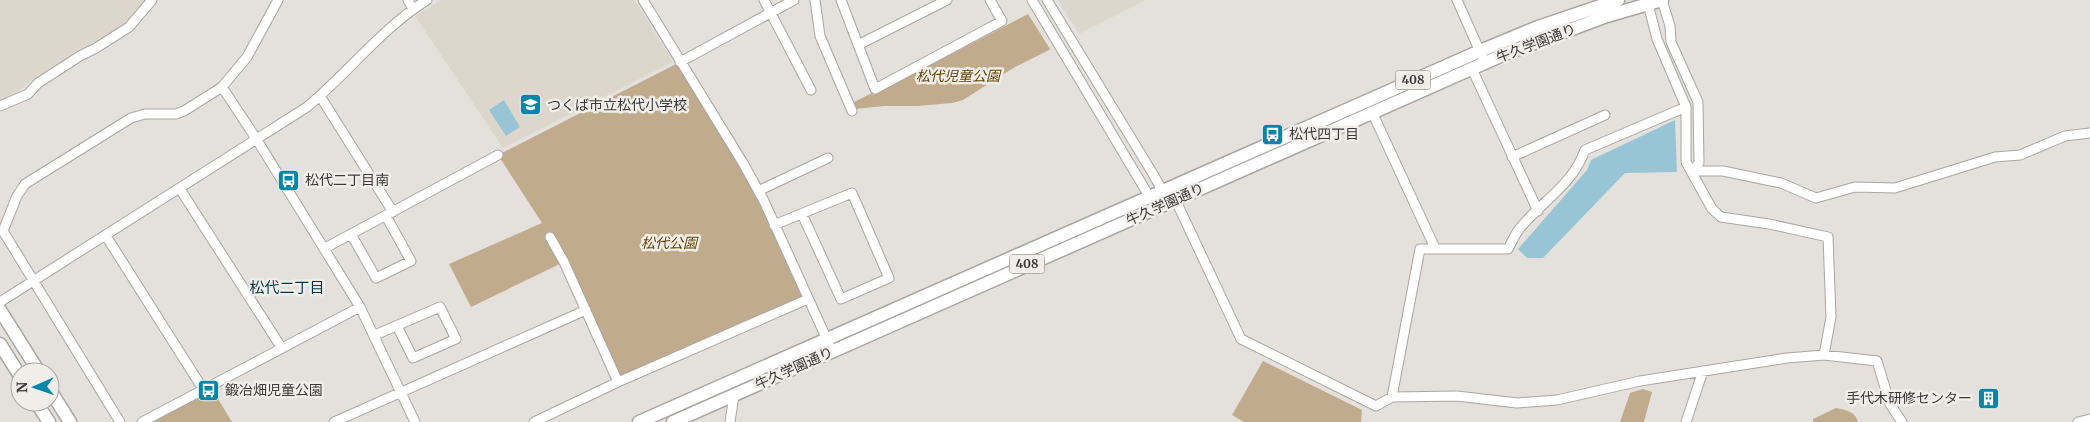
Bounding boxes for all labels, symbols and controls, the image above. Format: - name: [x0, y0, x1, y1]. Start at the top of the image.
- street label: 牛久学園通り: [1494, 20, 1578, 66]
- park label: 松代児童公園: [916, 67, 1002, 85]
- road number: 408: [1396, 70, 1430, 90]
- school or university icon: つくば市立松代小学校: [519, 93, 543, 117]
- place label: つくば市立松代小学校: [547, 96, 687, 114]
- bus stop icon: 松代四丁目: [1261, 122, 1285, 146]
- place label: 松代四丁目: [1289, 125, 1359, 143]
- bus stop icon: 松代二丁目南: [277, 168, 301, 192]
- place label: 松代二丁目南: [305, 171, 389, 189]
- street label: 牛久学園通り: [1123, 179, 1207, 229]
- park label: 松代公園: [641, 234, 699, 252]
- road number: 408: [1010, 254, 1044, 274]
- district label: 松代二丁目: [249, 278, 325, 297]
- street label: 牛久学園通り: [752, 343, 836, 393]
- north arrow: [10, 362, 60, 412]
- bus stop icon: 鍛冶畑児童公園: [197, 378, 221, 402]
- place label: 鍛冶畑児童公園: [225, 381, 323, 399]
- text: N: [13, 382, 31, 393]
- building icon: 手代木研修センター: [1976, 386, 2000, 410]
- place label: 手代木研修センター: [1846, 389, 1972, 407]

